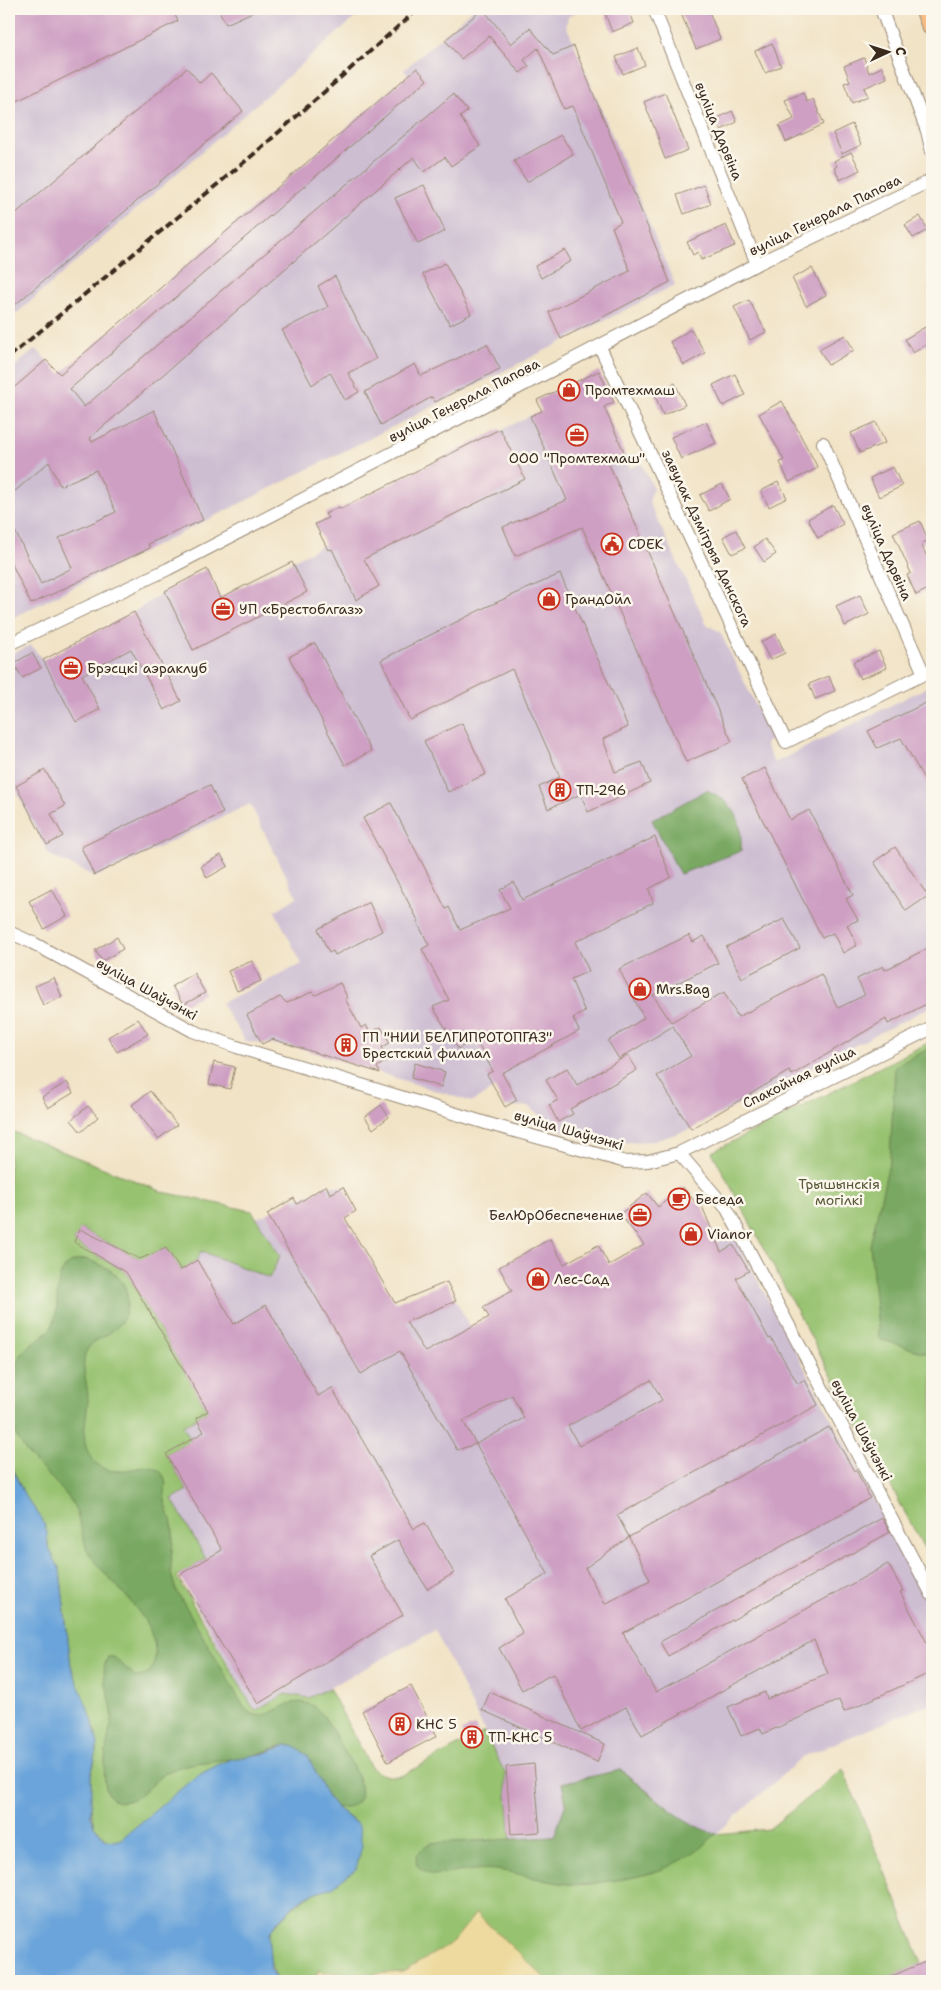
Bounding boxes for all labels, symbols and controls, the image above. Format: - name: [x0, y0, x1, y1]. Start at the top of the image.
- north arrow: [864, 28, 914, 78]
- text: С: [892, 46, 910, 56]
- street label: вуліца Дарвіна: [691, 79, 747, 183]
- street label: вуліца Генерала Папова: [746, 170, 904, 260]
- street label: вуліца Генерала Папова: [385, 354, 543, 446]
- shop icon: Промтехмаш: [557, 378, 581, 402]
- place label: Промтехмаш: [585, 381, 675, 399]
- office icon: ООО "Промтехмаш": [565, 423, 589, 447]
- street label: завулак Дзмітрыя Данскога: [658, 447, 756, 630]
- place label: ООО "Промтехмаш": [509, 449, 645, 467]
- street label: вуліца Дарвіна: [858, 501, 917, 604]
- public building icon: CDEK: [600, 532, 624, 556]
- place label: CDEK: [628, 535, 664, 553]
- shop icon: ГрандОйл: [537, 587, 561, 611]
- place label: ГрандОйл: [565, 590, 631, 608]
- office icon: УП «Брестоблгаз»: [211, 597, 235, 621]
- place label: УП «Брестоблгаз»: [239, 600, 363, 618]
- office icon: Брэсцкі аэраклуб: [59, 656, 83, 680]
- place label: Брэсцкі аэраклуб: [87, 659, 207, 677]
- building icon: ТП-296: [548, 778, 572, 802]
- place label: ТП-296: [576, 781, 626, 799]
- street label: вуліца Шаўчэнкі: [93, 954, 201, 1024]
- shop icon: Mrs.Bag: [628, 977, 652, 1001]
- place label: Mrs.Bag: [656, 980, 710, 998]
- place label: ГП "НИИ БЕЛГИПРОТОПГАЗ" Брестский филиал: [362, 1028, 552, 1062]
- building icon: ГП "НИИ БЕЛГИПРОТОПГАЗ" Брестский филиал: [334, 1033, 358, 1057]
- street label: Спакойная вуліца: [740, 1042, 859, 1112]
- street label: вуліца Шаўчэнкі: [512, 1106, 626, 1154]
- park label: Трышынскія могілкі: [798, 1175, 880, 1209]
- cafe icon: Беседа: [667, 1187, 691, 1211]
- place label: Беседа: [695, 1190, 744, 1208]
- office icon: БелЮрОбеспечение: [628, 1203, 652, 1227]
- place label: БелЮрОбеспечение: [489, 1206, 624, 1224]
- shop icon: Vianor: [679, 1222, 703, 1246]
- place label: Vianor: [707, 1225, 753, 1243]
- shop icon: Лес-Сад: [526, 1267, 550, 1291]
- place label: Лес-Сад: [554, 1270, 610, 1288]
- street label: вуліца Шаўчэнкі: [828, 1376, 896, 1484]
- building icon: КНС 5: [388, 1712, 412, 1736]
- place label: КНС 5: [416, 1715, 457, 1733]
- building icon: ТП-КНС 5: [460, 1725, 484, 1749]
- place label: ТП-КНС 5: [488, 1728, 552, 1746]

